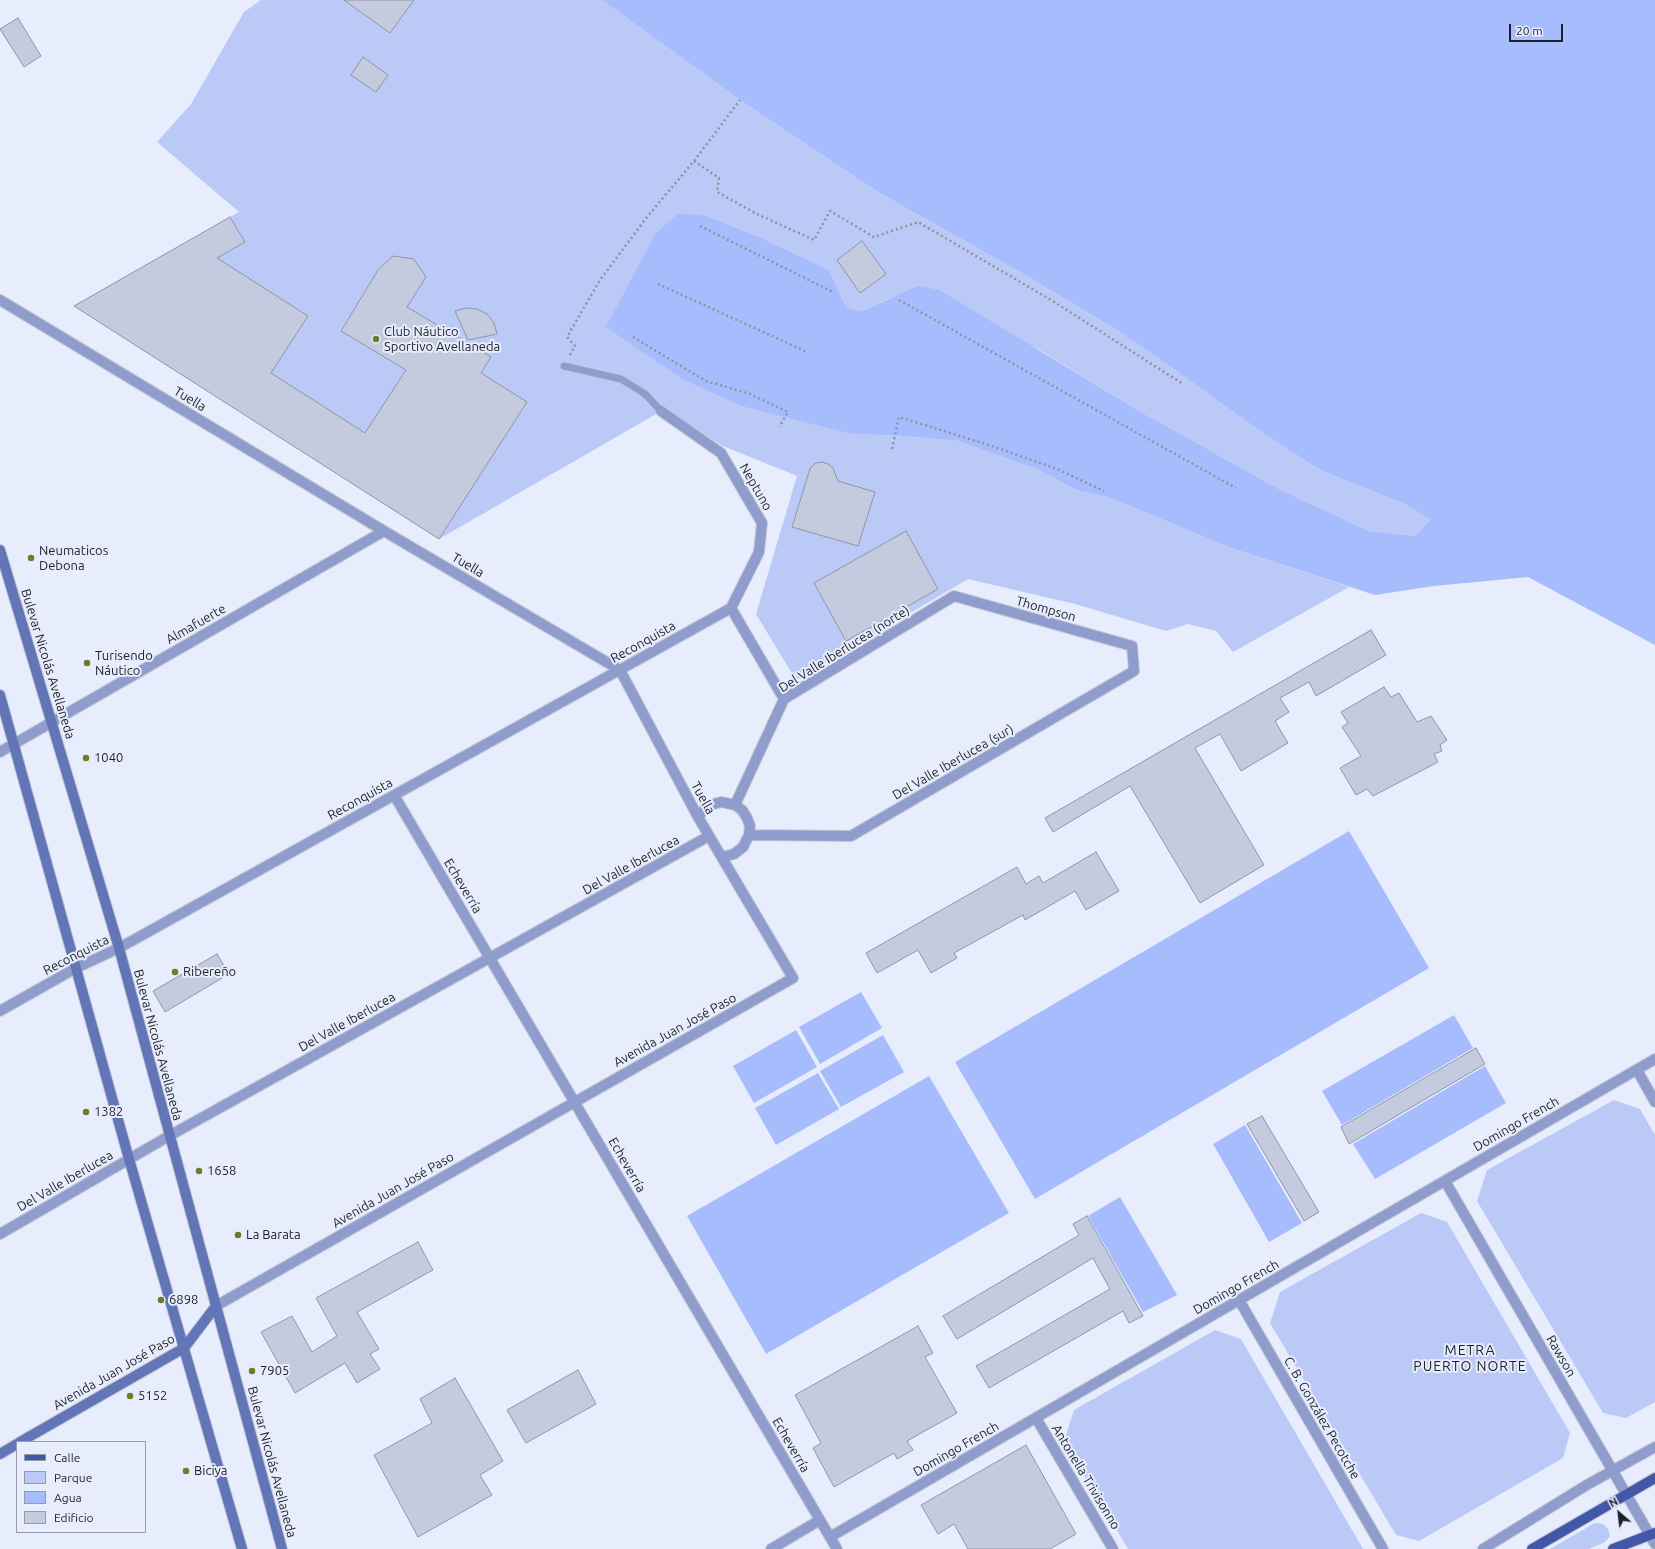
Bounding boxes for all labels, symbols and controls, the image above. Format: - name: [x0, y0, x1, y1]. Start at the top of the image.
- scale bar: [1511, 16, 1565, 42]
- text: 20 m: [1516, 24, 1543, 37]
- place label: Club Náutico Sportivo Avellaneda: [384, 324, 500, 355]
- marker: Club Náutico Sportivo Avellaneda: [371, 334, 381, 344]
- street label: Tuella: [171, 383, 209, 415]
- street label: Neptuno: [736, 461, 776, 513]
- place label: Neumaticos Debona: [39, 543, 108, 574]
- street label: Tuella: [449, 549, 487, 581]
- marker: Neumaticos Debona: [26, 553, 36, 563]
- street label: Bulevar Nicolás Avellaneda: [18, 587, 78, 741]
- street label: Thompson: [1014, 593, 1078, 625]
- street label: Almafuerte: [163, 601, 229, 647]
- street label: Del Valle Iberlucea (norte): [776, 602, 912, 696]
- street label: Reconquista: [608, 618, 678, 666]
- place label: Turisendo Náutico: [95, 648, 153, 679]
- marker: Turisendo Náutico: [82, 658, 92, 668]
- street label: Del Valle Iberlucea (sur): [890, 721, 1016, 803]
- place label: 1040: [94, 750, 123, 766]
- marker: 1040: [81, 753, 91, 763]
- street label: Reconquista: [325, 775, 395, 823]
- street label: Tuella: [688, 779, 718, 817]
- street label: Del Valle Iberlucea: [580, 832, 682, 898]
- street label: Echeverría: [441, 856, 485, 916]
- street label: Reconquista: [40, 932, 112, 978]
- place label: Ribereño: [183, 964, 236, 980]
- marker: Ribereño: [170, 967, 180, 977]
- street label: Bulevar Nicolás Avellaneda: [130, 968, 186, 1122]
- street label: Del Valle Iberlucea: [296, 989, 398, 1055]
- street label: Avenida Juan José Paso: [611, 990, 739, 1070]
- street label: Domingo French: [1470, 1093, 1562, 1155]
- place label: 1382: [94, 1104, 123, 1120]
- marker: 1382: [81, 1107, 91, 1117]
- street label: Echeverría: [605, 1135, 649, 1195]
- street label: Del Valle Iberlucea: [14, 1147, 116, 1215]
- street label: Avenida Juan José Paso: [329, 1149, 457, 1231]
- place label: 1658: [207, 1163, 236, 1179]
- marker: 1658: [194, 1166, 204, 1176]
- place label: La Barata: [246, 1227, 301, 1243]
- marker: La Barata: [233, 1230, 243, 1240]
- street label: Domingo French: [1190, 1256, 1282, 1318]
- place label: 6898: [169, 1292, 198, 1308]
- marker: 6898: [156, 1295, 166, 1305]
- street label: Avenida Juan José Paso: [50, 1331, 178, 1413]
- street label: Rawson: [1543, 1332, 1579, 1380]
- district label: METRA PUERTO NORTE: [1413, 1342, 1527, 1374]
- street label: C. B. González Pecotche: [1281, 1354, 1363, 1482]
- place label: 7905: [260, 1363, 289, 1379]
- marker: 7905: [247, 1366, 257, 1376]
- street label: Bulevar Nicolás Avellaneda: [244, 1385, 300, 1539]
- place label: 5152: [138, 1388, 167, 1404]
- marker: 5152: [125, 1391, 135, 1401]
- street label: Echeverría: [769, 1415, 813, 1475]
- street label: Domingo French: [910, 1418, 1002, 1480]
- street label: Antonella Trivisonno: [1048, 1422, 1124, 1532]
- legend: [16, 1441, 146, 1533]
- text: Calle: [54, 1451, 80, 1464]
- place label: Biciya: [194, 1463, 228, 1479]
- marker: Biciya: [181, 1466, 191, 1476]
- text: Parque: [54, 1471, 92, 1484]
- text: Agua: [54, 1491, 82, 1504]
- north arrow: [1599, 1493, 1639, 1533]
- text: N: [1607, 1495, 1620, 1510]
- text: Edificio: [54, 1511, 94, 1524]

